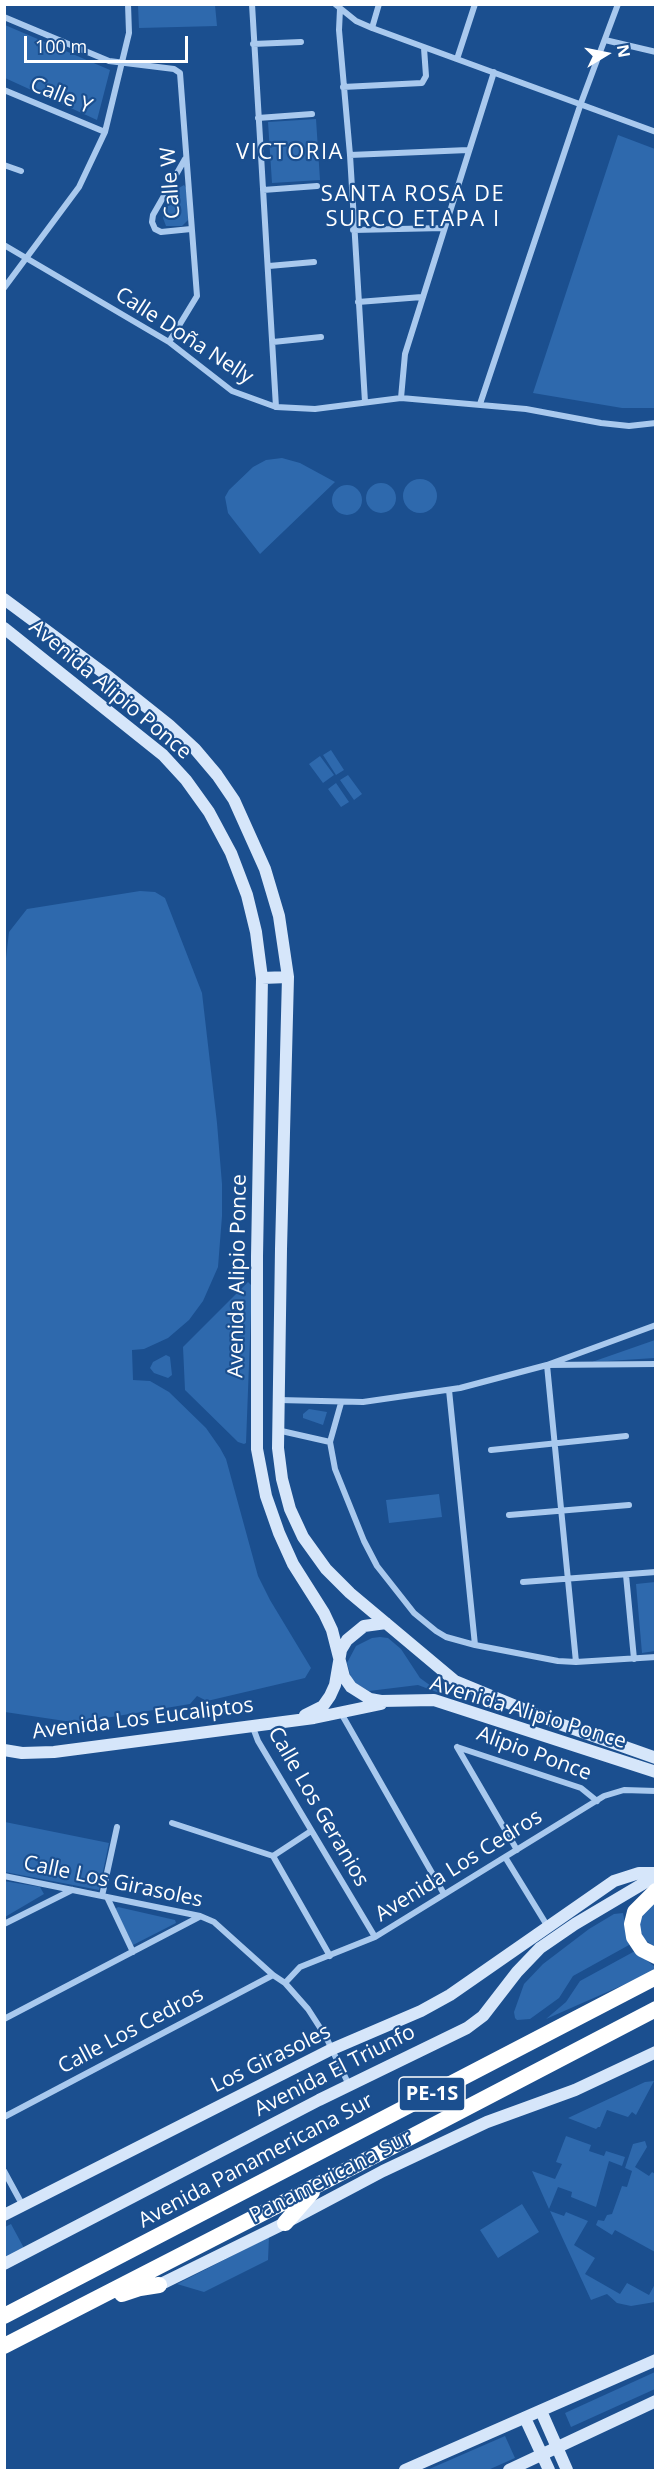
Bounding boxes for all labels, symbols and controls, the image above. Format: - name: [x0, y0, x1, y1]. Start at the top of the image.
- scale bar: [27, 24, 190, 62]
- north arrow: [576, 24, 636, 84]
- text: 100 m: [35, 34, 87, 58]
- text: N: [612, 43, 636, 59]
- street label: Calle Y: [26, 72, 96, 120]
- district label: VICTORIA: [236, 140, 344, 166]
- street label: Calle W: [156, 146, 186, 220]
- district label: SANTA ROSA DE SURCO ETAPA I: [321, 182, 505, 234]
- street label: Calle Doña Nelly: [110, 282, 258, 390]
- street label: Avenida Alipio Ponce: [24, 615, 196, 765]
- street label: Avenida Alipio Ponce: [224, 1174, 252, 1378]
- street label: Avenida Alipio Ponce: [427, 1671, 629, 1755]
- street label: Avenida Los Eucaliptos: [31, 1693, 255, 1745]
- street label: Alipio Ponce: [473, 1722, 595, 1786]
- street label: Calle Los Geranios: [262, 1723, 374, 1891]
- street label: Avenida Los Cedros: [371, 1804, 547, 1928]
- street label: Calle Los Girasoles: [21, 1851, 205, 1913]
- street label: Calle Los Cedros: [54, 1982, 208, 2080]
- street label: Los Girasoles: [207, 2019, 335, 2099]
- street label: Avenida El Triunfo: [250, 2020, 420, 2122]
- road number: PE-1S: [399, 2077, 465, 2111]
- street label: Avenida Panamericana Sur: [134, 2088, 378, 2234]
- street label: Panamericana Sur: [246, 2125, 416, 2229]

